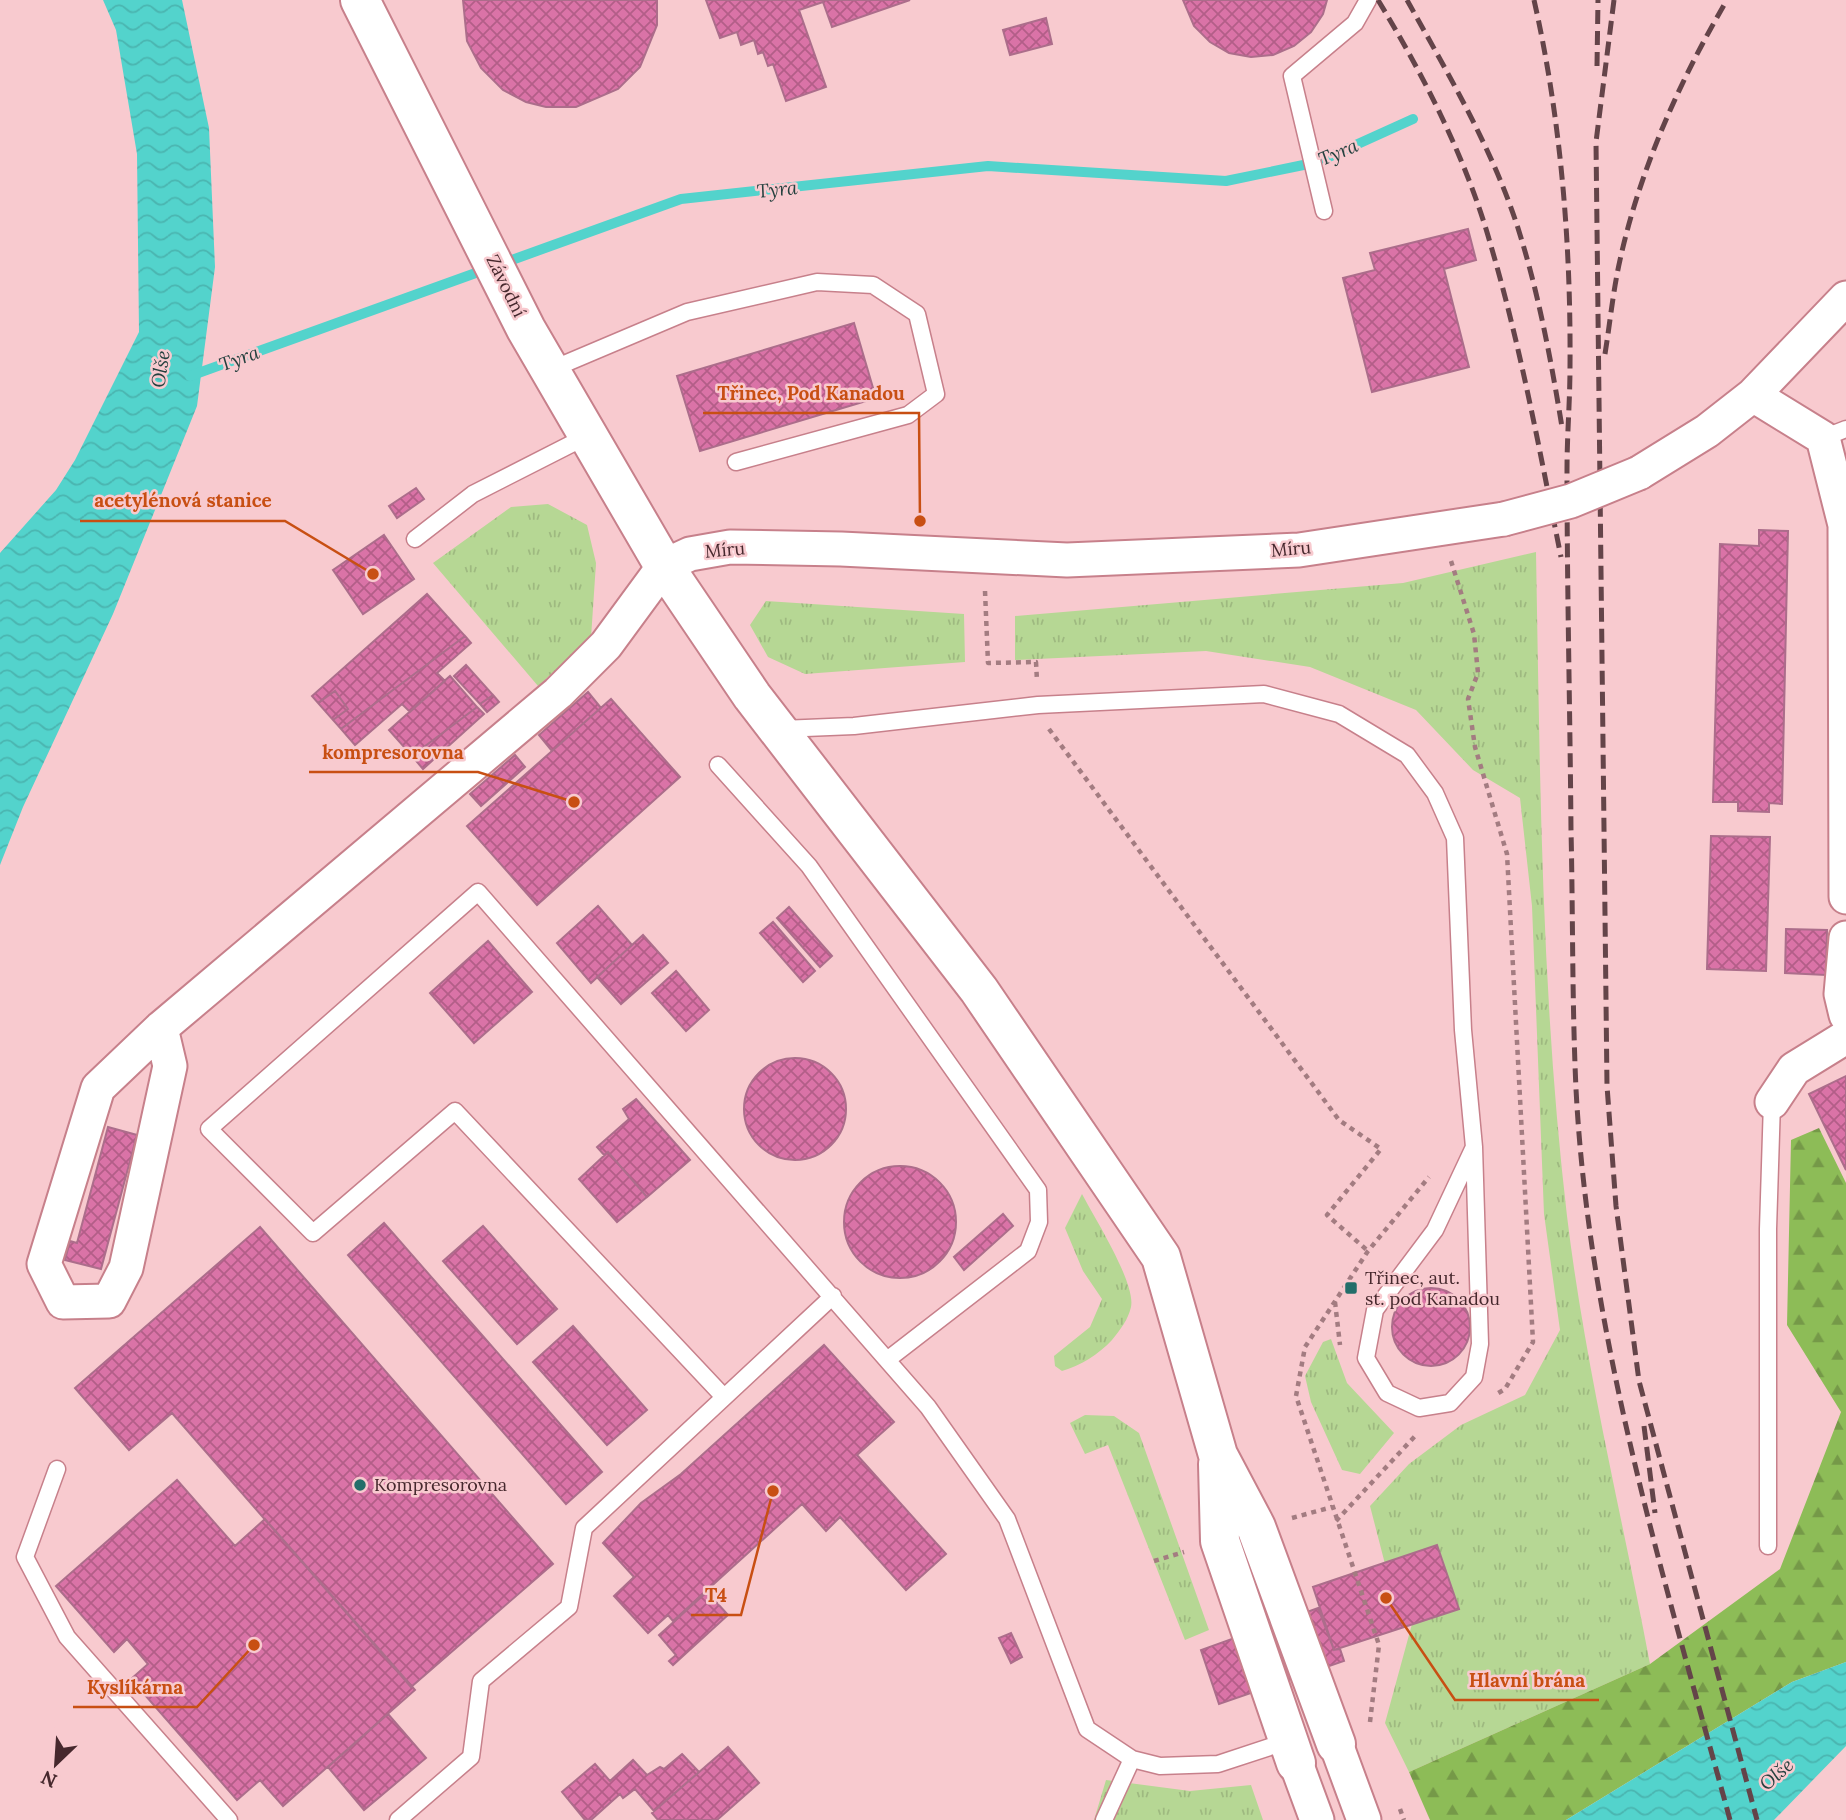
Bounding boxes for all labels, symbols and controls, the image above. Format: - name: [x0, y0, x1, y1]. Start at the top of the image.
- water label: Tyra: [1315, 133, 1362, 171]
- water label: Tyra: [756, 175, 799, 203]
- street label: Závodní: [482, 251, 531, 321]
- water label: Tyra: [216, 340, 263, 376]
- water label: Olše: [145, 349, 175, 389]
- callout: Třinec, Pod Kanadou: [703, 373, 919, 413]
- text: Třinec, Pod Kanadou: [717, 381, 905, 405]
- callout: acetylénová stanice: [80, 481, 285, 521]
- text: acetylénová stanice: [94, 488, 272, 512]
- street label: Míru: [1270, 535, 1312, 562]
- street label: Míru: [704, 536, 746, 563]
- callout: kompresorovna: [309, 732, 478, 772]
- text: kompresorovna: [322, 740, 464, 764]
- place label: Třinec, aut. st. pod Kanadou: [1365, 1266, 1500, 1310]
- marker: Třinec, aut. st. pod Kanadou: [1343, 1280, 1359, 1296]
- place label: Kompresorovna: [374, 1473, 507, 1496]
- marker: Kompresorovna: [352, 1477, 368, 1493]
- callout: T4: [691, 1575, 741, 1615]
- text: T4: [705, 1583, 727, 1607]
- callout: Hlavní brána: [1455, 1660, 1599, 1700]
- callout: Kyslíkárna: [73, 1667, 197, 1707]
- text: Hlavní brána: [1469, 1668, 1585, 1692]
- text: Kyslíkárna: [87, 1675, 183, 1699]
- north arrow: [21, 1729, 91, 1799]
- water label: Olše: [1754, 1753, 1798, 1795]
- text: N: [37, 1765, 61, 1793]

